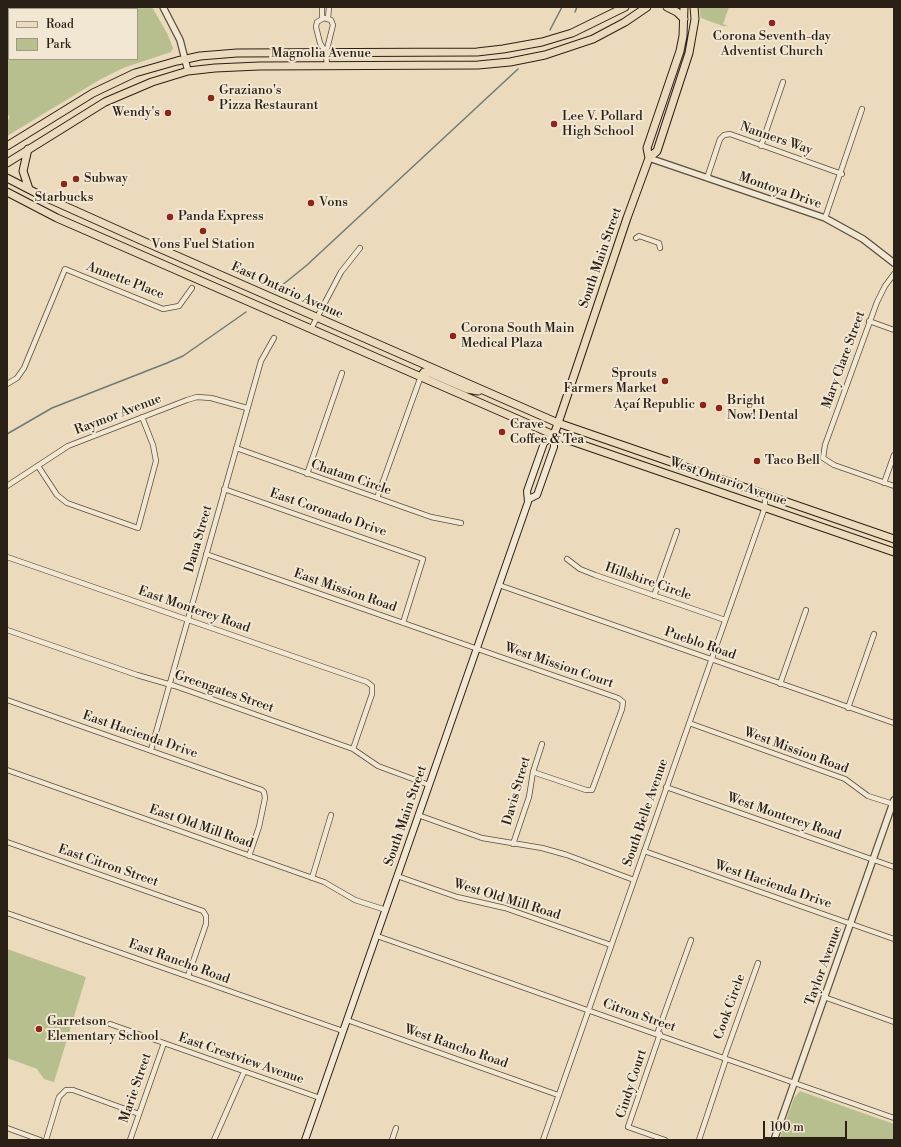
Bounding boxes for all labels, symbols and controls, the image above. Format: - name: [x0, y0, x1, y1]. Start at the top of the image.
- legend: [8, 8, 138, 60]
- text: Road: [46, 17, 74, 32]
- marker: Corona Seventh-day Adventist Church: [767, 18, 777, 28]
- place label: Corona Seventh-day Adventist Church: [713, 29, 831, 60]
- text: Park: [46, 37, 71, 52]
- street label: Magnolia Avenue: [271, 46, 371, 62]
- place label: Graziano's Pizza Restaurant: [219, 83, 318, 114]
- marker: Graziano's Pizza Restaurant: [206, 93, 216, 103]
- place label: Wendy's: [112, 105, 160, 121]
- marker: Wendy's: [163, 108, 173, 118]
- place label: Lee V. Pollard High School: [562, 109, 643, 140]
- marker: Lee V. Pollard High School: [549, 119, 559, 129]
- street label: Nanners Way: [738, 119, 814, 159]
- street label: Montoya Drive: [736, 170, 824, 212]
- place label: Subway: [84, 171, 128, 187]
- marker: Subway: [71, 174, 81, 184]
- marker: Starbucks: [59, 179, 69, 189]
- place label: Starbucks: [35, 190, 93, 206]
- place label: Vons: [319, 195, 348, 211]
- marker: Vons: [306, 198, 316, 208]
- street label: South Main Street: [576, 206, 626, 310]
- place label: Panda Express: [178, 209, 264, 225]
- marker: Panda Express: [165, 212, 175, 222]
- marker: Vons Fuel Station: [198, 226, 208, 236]
- place label: Vons Fuel Station: [151, 237, 255, 253]
- street label: Annette Place: [84, 259, 166, 303]
- street label: East Ontario Avenue: [229, 259, 345, 323]
- street label: Mary Clare Street: [819, 309, 869, 411]
- place label: Corona South Main Medical Plaza: [461, 321, 574, 352]
- marker: Corona South Main Medical Plaza: [448, 331, 458, 341]
- place label: Sprouts Farmers Market: [564, 366, 657, 397]
- marker: Sprouts Farmers Market: [660, 376, 670, 386]
- street label: Raymor Avenue: [72, 391, 164, 439]
- place label: Bright Now! Dental: [727, 393, 798, 424]
- place label: Açaí Republic: [614, 397, 695, 413]
- marker: Açaí Republic: [698, 400, 708, 410]
- marker: Bright Now! Dental: [714, 403, 724, 413]
- place label: Crave Coffee & Tea: [510, 417, 584, 448]
- marker: Crave Coffee & Tea: [497, 427, 507, 437]
- place label: Taco Bell: [765, 453, 820, 469]
- street label: West Ontario Avenue: [667, 455, 789, 509]
- marker: Taco Bell: [752, 456, 762, 466]
- street label: Chatam Circle: [309, 457, 393, 499]
- street label: East Coronado Drive: [268, 486, 388, 540]
- street label: Dana Street: [182, 504, 216, 574]
- street label: Hillshire Circle: [603, 560, 693, 604]
- street label: East Mission Road: [291, 566, 399, 616]
- street label: East Monterey Road: [136, 584, 252, 636]
- street label: Pueblo Road: [662, 625, 738, 663]
- street label: West Mission Court: [503, 640, 615, 692]
- street label: Greengates Street: [172, 668, 276, 716]
- street label: East Hacienda Drive: [80, 708, 200, 762]
- street label: West Mission Road: [742, 725, 850, 777]
- street label: Davis Street: [500, 755, 534, 827]
- street label: South Belle Avenue: [620, 757, 672, 869]
- street label: South Main Street: [381, 764, 431, 868]
- street label: West Monterey Road: [725, 790, 843, 844]
- street label: East Old Mill Road: [147, 802, 255, 852]
- street label: East Citron Street: [56, 842, 160, 890]
- street label: West Hacienda Drive: [713, 858, 833, 912]
- street label: West Old Mill Road: [452, 876, 562, 924]
- street label: Taylor Avenue: [802, 924, 846, 1008]
- street label: East Rancho Road: [126, 936, 232, 988]
- street label: Cook Circle: [711, 972, 749, 1042]
- street label: Citron Street: [600, 996, 678, 1036]
- place label: Garretson Elementary School: [47, 1014, 159, 1045]
- street label: West Rancho Road: [402, 1022, 510, 1072]
- marker: Garretson Elementary School: [34, 1024, 44, 1034]
- street label: East Crestview Avenue: [176, 1030, 306, 1088]
- street label: Cindy Court: [613, 1047, 651, 1121]
- street label: Marie Street: [117, 1051, 155, 1125]
- scale bar: [765, 1113, 849, 1139]
- text: 100 m: [770, 1120, 804, 1135]

